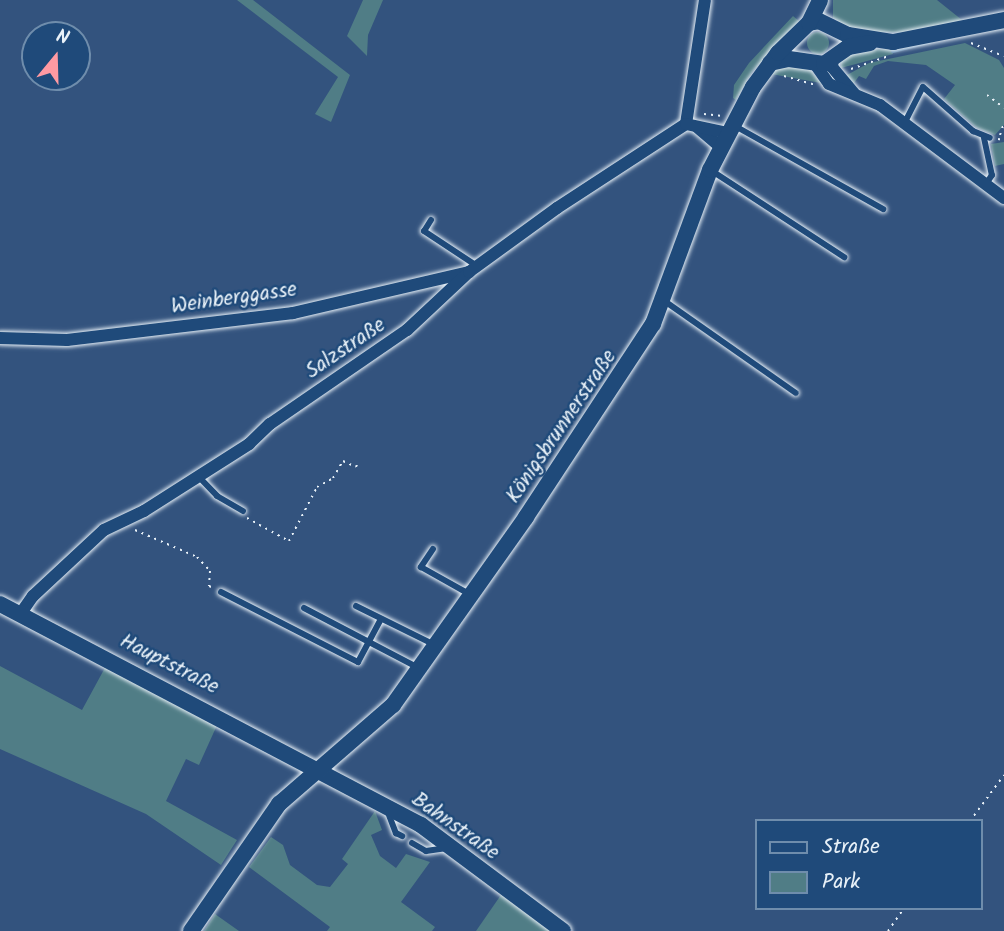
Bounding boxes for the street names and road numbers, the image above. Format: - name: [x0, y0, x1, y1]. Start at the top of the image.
- street label: Weinberggasse: [170, 278, 298, 320]
- street label: Salzstraße: [301, 313, 391, 385]
- street label: Königsbrunnerstraße: [501, 346, 623, 508]
- street label: Hauptstraße: [115, 629, 223, 701]
- street label: Bahnstraße: [406, 788, 504, 866]

